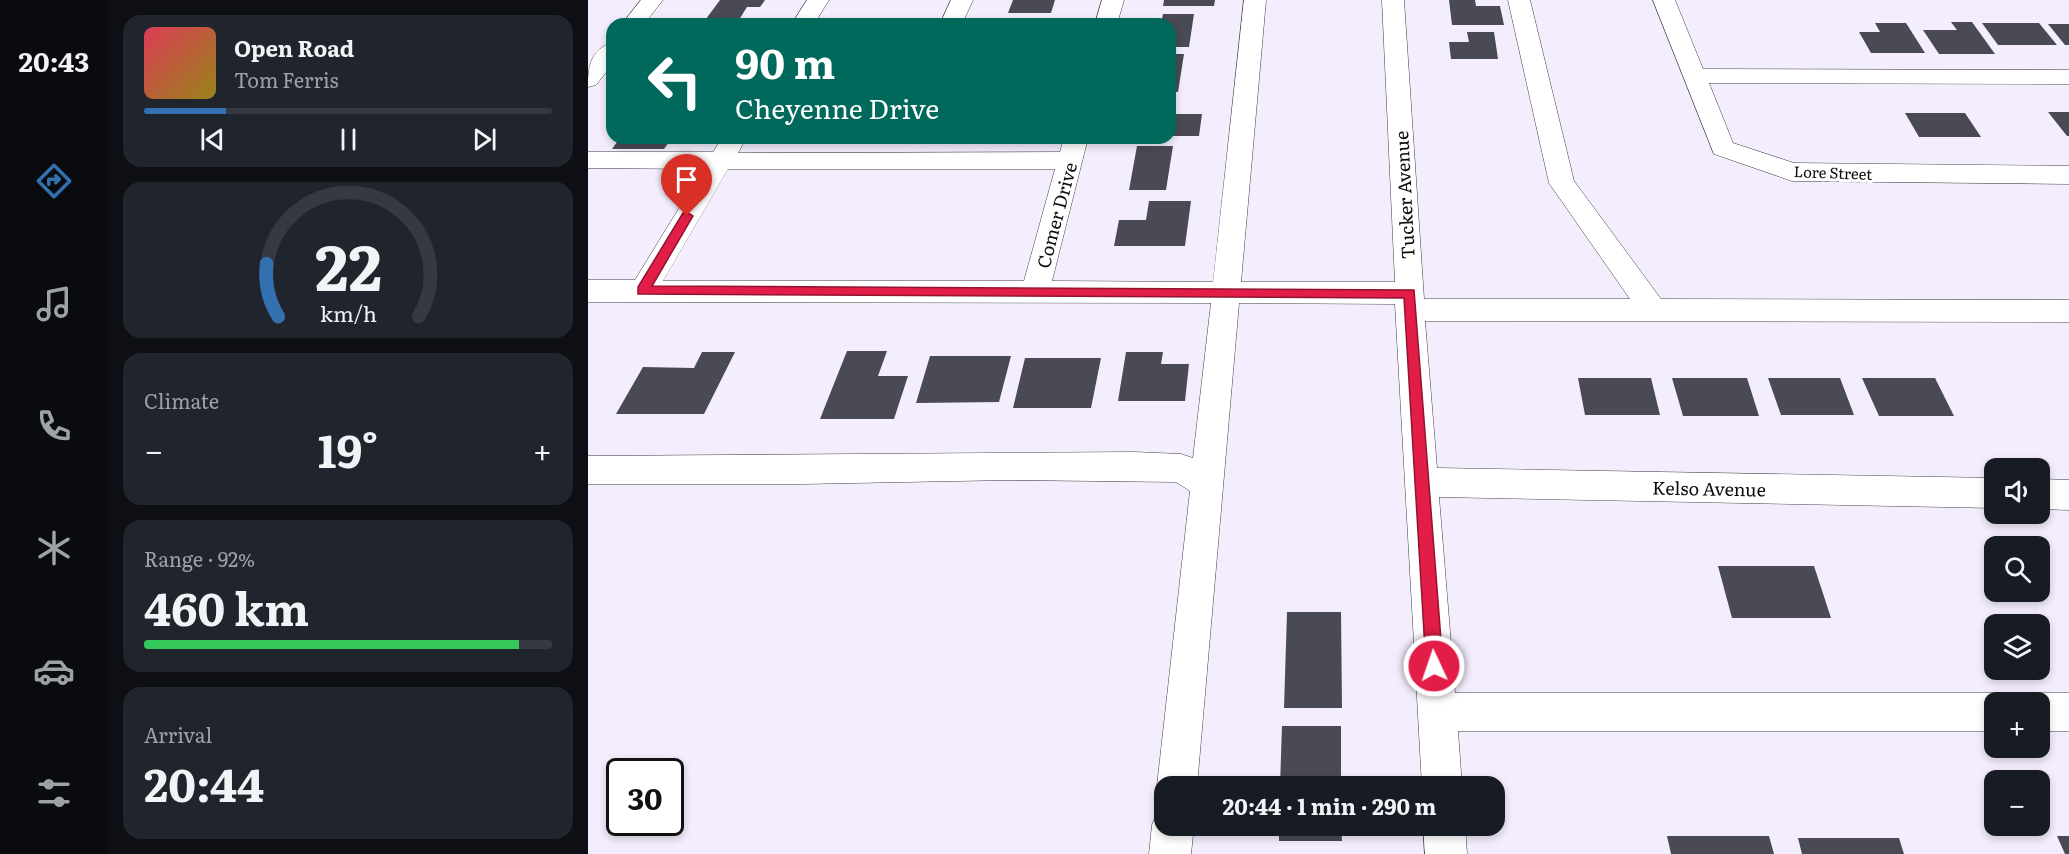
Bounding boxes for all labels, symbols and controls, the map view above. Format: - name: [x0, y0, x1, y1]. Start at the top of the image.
- text: 90 m: [735, 30, 835, 92]
- text: Open Road: [234, 31, 354, 64]
- text: 20:43: [19, 40, 89, 80]
- icon: left: [636, 42, 714, 120]
- text: Tom Ferris: [234, 64, 339, 94]
- text: Cheyenne Drive: [735, 87, 939, 127]
- icon: previous: [196, 123, 229, 156]
- icon: pause: [332, 123, 365, 156]
- icon: next: [468, 123, 501, 156]
- street label: Tucker Avenue: [1387, 130, 1421, 260]
- pin: [661, 154, 712, 216]
- street label: Comer Drive: [1029, 159, 1083, 271]
- street label: Lore Street: [1793, 159, 1873, 185]
- icon: directions: [33, 160, 75, 202]
- icon: arrive: [670, 163, 703, 196]
- text: 22: [314, 218, 382, 310]
- icon: music: [33, 283, 75, 325]
- text: km/h: [319, 297, 377, 329]
- text: Climate: [144, 385, 219, 415]
- icon: phone: [33, 405, 75, 447]
- text: 19°: [318, 415, 378, 482]
- text: −: [144, 424, 163, 473]
- text: +: [533, 424, 552, 473]
- map controls: [1984, 458, 2050, 836]
- button: sound: [1984, 458, 2050, 524]
- street label: Kelso Avenue: [1652, 474, 1766, 502]
- icon: climate: [33, 527, 75, 569]
- button: search: [1984, 536, 2050, 602]
- text: Range · 92%: [144, 543, 255, 573]
- text: 460 km: [144, 573, 309, 640]
- button: layers: [1984, 614, 2050, 680]
- position arrow: [1402, 634, 1466, 698]
- icon: car: [33, 650, 75, 692]
- button: +: [1984, 692, 2050, 758]
- text: Arrival: [144, 719, 212, 749]
- text: 20:44: [144, 749, 264, 816]
- speed limit sign: 30: [606, 758, 684, 836]
- button: −: [1984, 770, 2050, 836]
- icon: filters: [33, 772, 75, 814]
- text: 20:44 · 1 min · 290 m: [1223, 789, 1436, 822]

